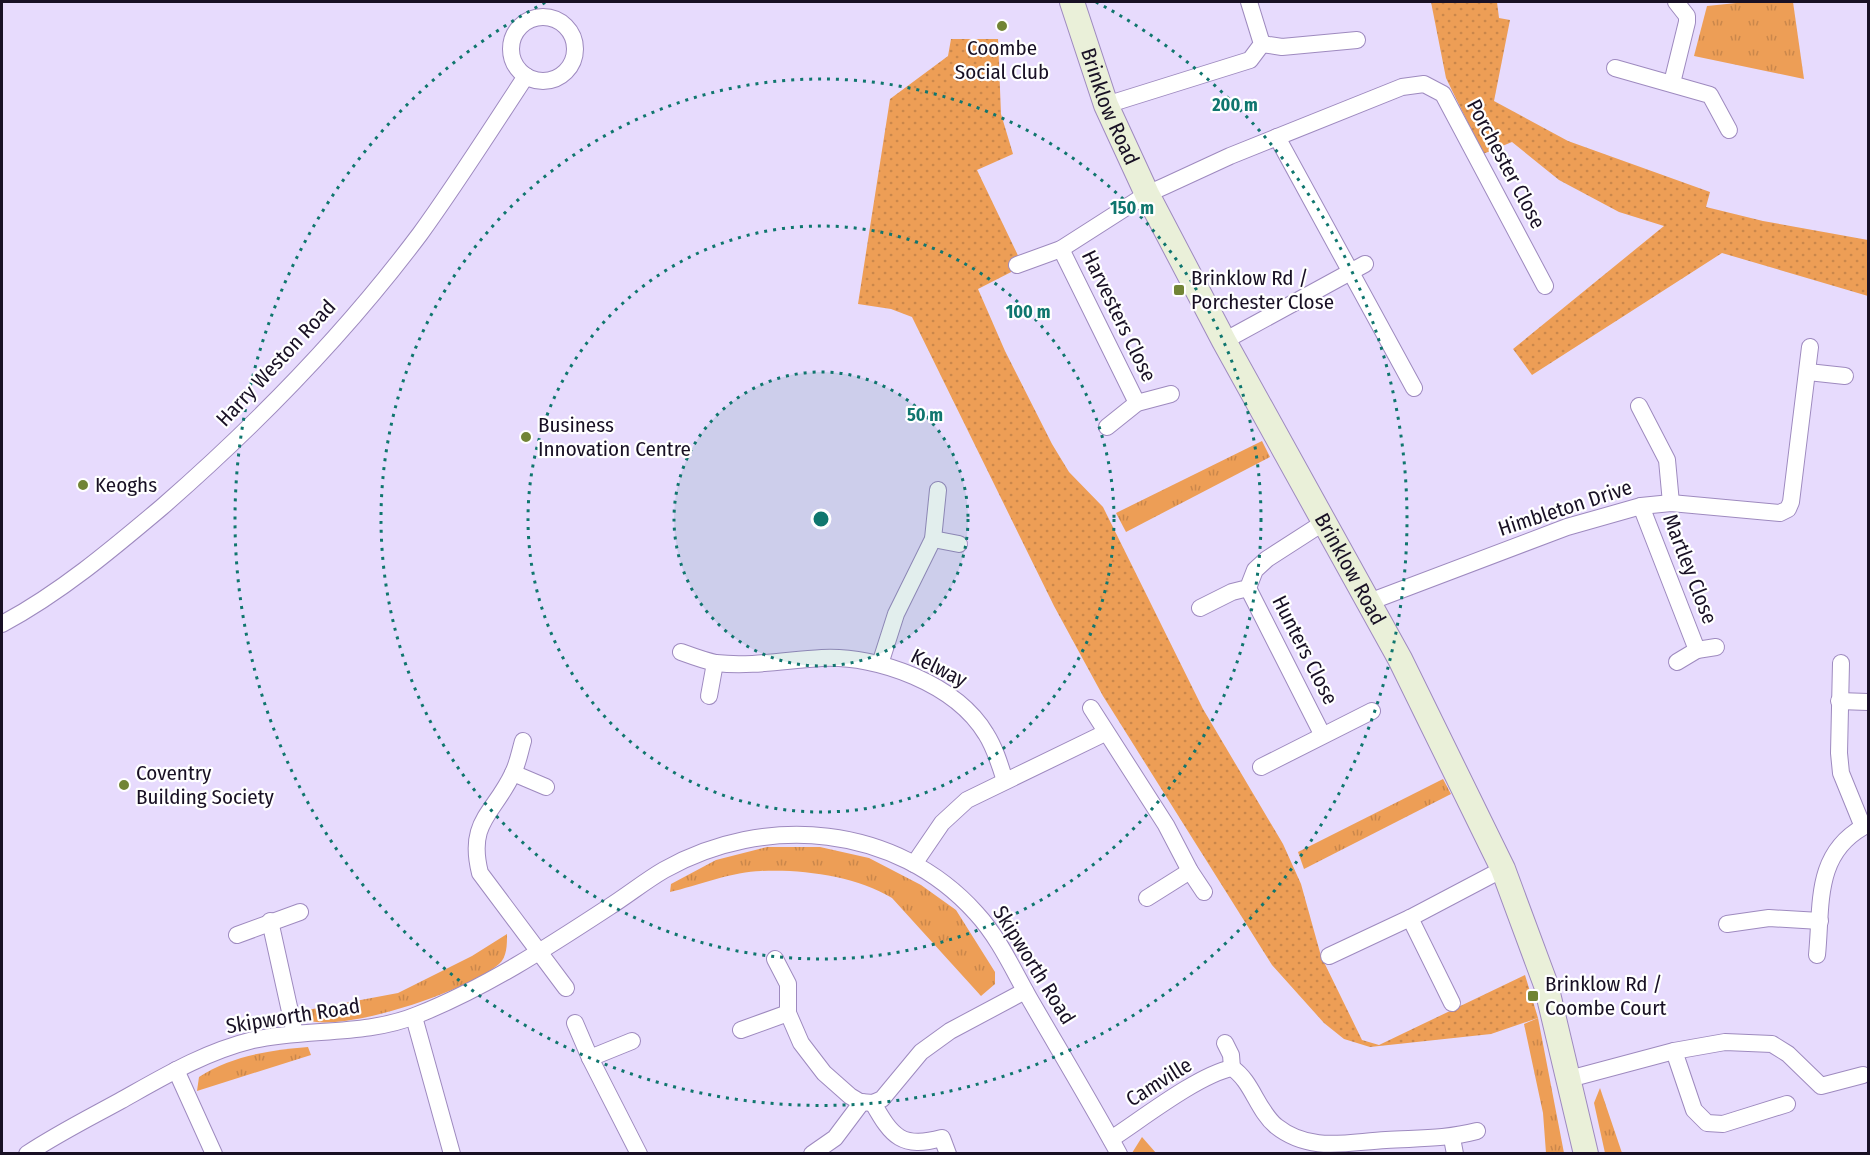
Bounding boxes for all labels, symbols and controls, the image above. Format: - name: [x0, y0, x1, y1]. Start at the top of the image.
- marker: Coombe Social Club: [995, 19, 1009, 33]
- place label: Coombe Social Club: [955, 35, 1049, 85]
- street label: Brinklow Road: [1075, 45, 1145, 169]
- text: 200 m: [1211, 94, 1258, 116]
- street label: Porchester Close: [1461, 95, 1551, 233]
- text: 150 m: [1110, 197, 1154, 219]
- street label: Harvesters Close: [1076, 246, 1162, 386]
- place label: Brinklow Rd / Porchester Close: [1191, 265, 1334, 315]
- marker: Brinklow Rd / Porchester Close: [1172, 283, 1186, 297]
- street label: Harry Weston Road: [211, 294, 341, 432]
- text: 100 m: [1006, 301, 1050, 323]
- text: 50 m: [907, 404, 943, 426]
- place label: Business Innovation Centre: [538, 412, 691, 462]
- marker: Business Innovation Centre: [519, 430, 533, 444]
- place label: Keoghs: [95, 472, 157, 498]
- street label: Himbleton Drive: [1495, 474, 1635, 542]
- marker: Keoghs: [76, 478, 90, 492]
- centre of rings: [811, 509, 831, 529]
- street label: Brinklow Road: [1309, 509, 1392, 629]
- street label: Martley Close: [1657, 510, 1723, 628]
- street label: Hunters Close: [1266, 591, 1344, 709]
- street label: Kelway: [907, 643, 972, 693]
- place label: Coventry Building Society: [136, 760, 275, 810]
- marker: Coventry Building Society: [117, 778, 131, 792]
- street label: Skipworth Road: [987, 901, 1081, 1029]
- place label: Brinklow Rd / Coombe Court: [1545, 971, 1667, 1021]
- marker: Brinklow Rd / Coombe Court: [1526, 989, 1540, 1003]
- street label: Skipworth Road: [224, 993, 362, 1039]
- street label: Camville: [1121, 1052, 1197, 1112]

